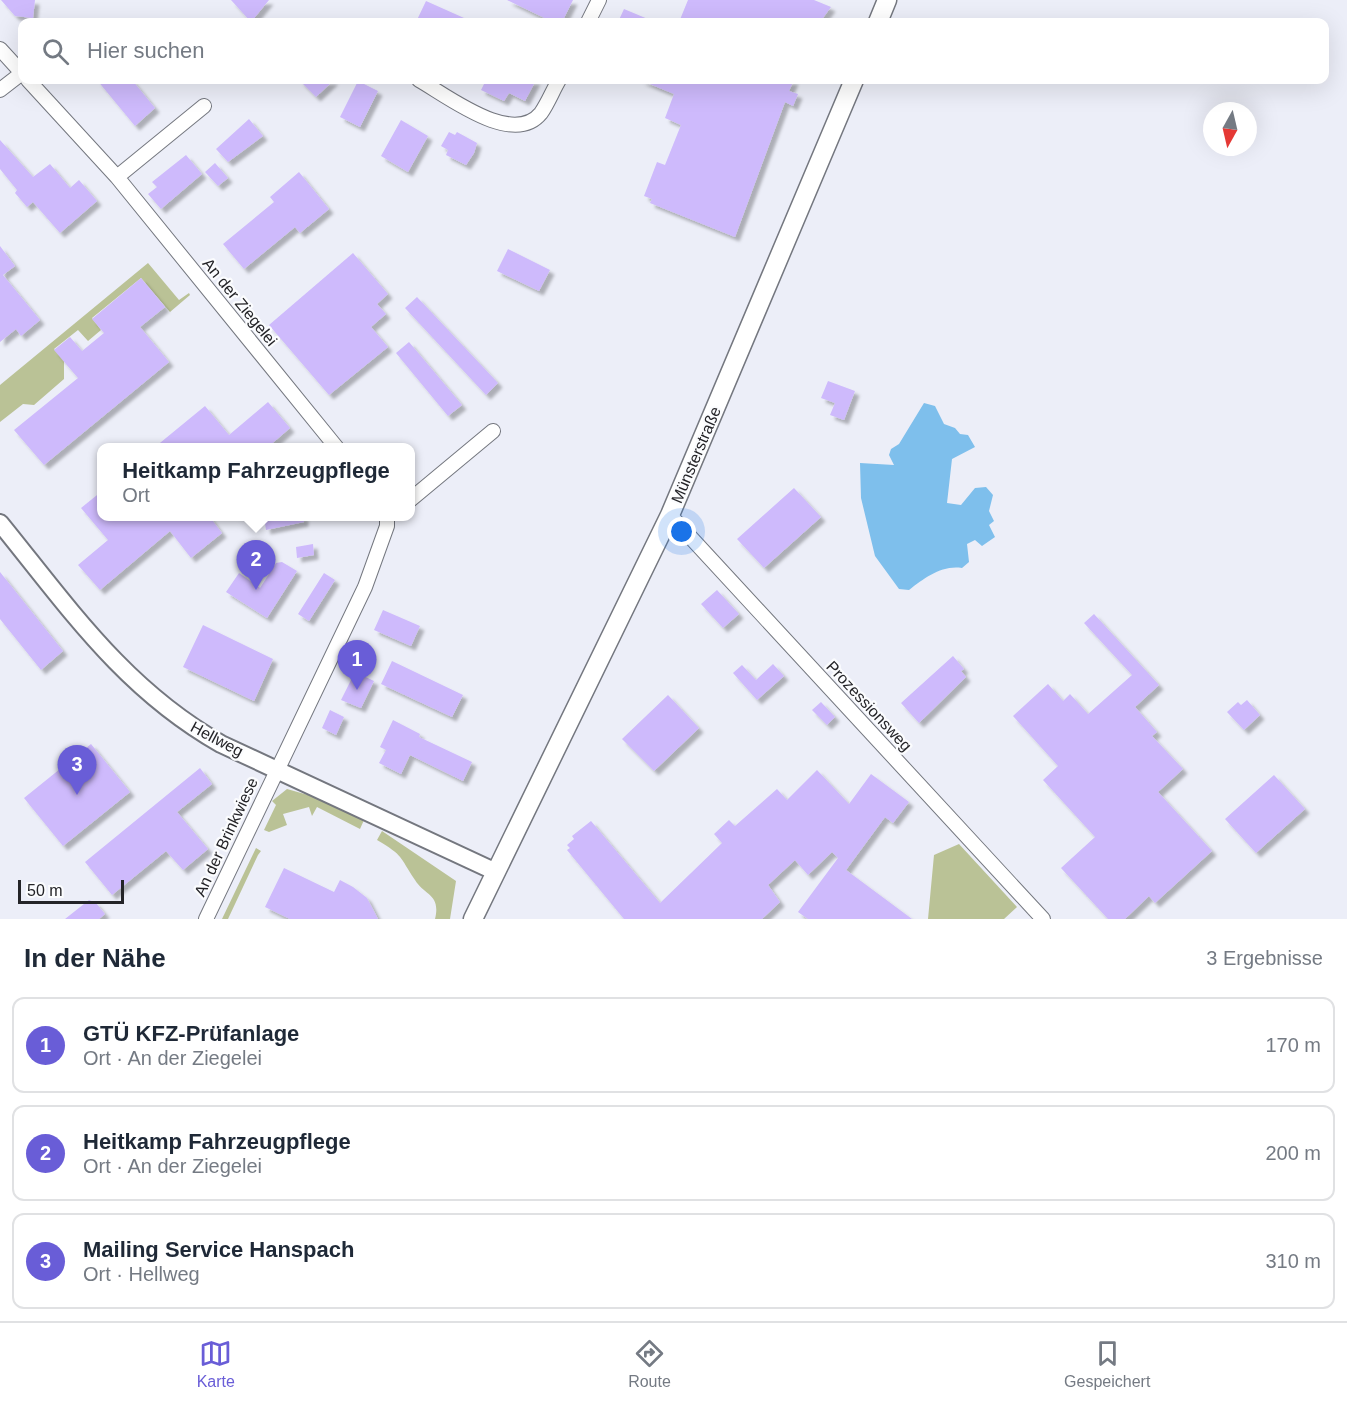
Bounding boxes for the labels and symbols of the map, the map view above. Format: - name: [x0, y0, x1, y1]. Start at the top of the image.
- north arrow: [1203, 102, 1257, 156]
- street label: An der Ziegelei: [200, 255, 280, 349]
- street label: Münsterstraße: [668, 404, 724, 506]
- your location: [667, 517, 696, 546]
- pin: 2: [236, 540, 276, 590]
- pin: 1: [338, 640, 376, 690]
- street label: Prozessionsweg: [823, 658, 915, 754]
- street label: Hellweg: [188, 718, 246, 760]
- pin: 3: [58, 746, 97, 795]
- street label: An der Brinkwiese: [191, 775, 261, 899]
- scale bar: [18, 877, 124, 904]

